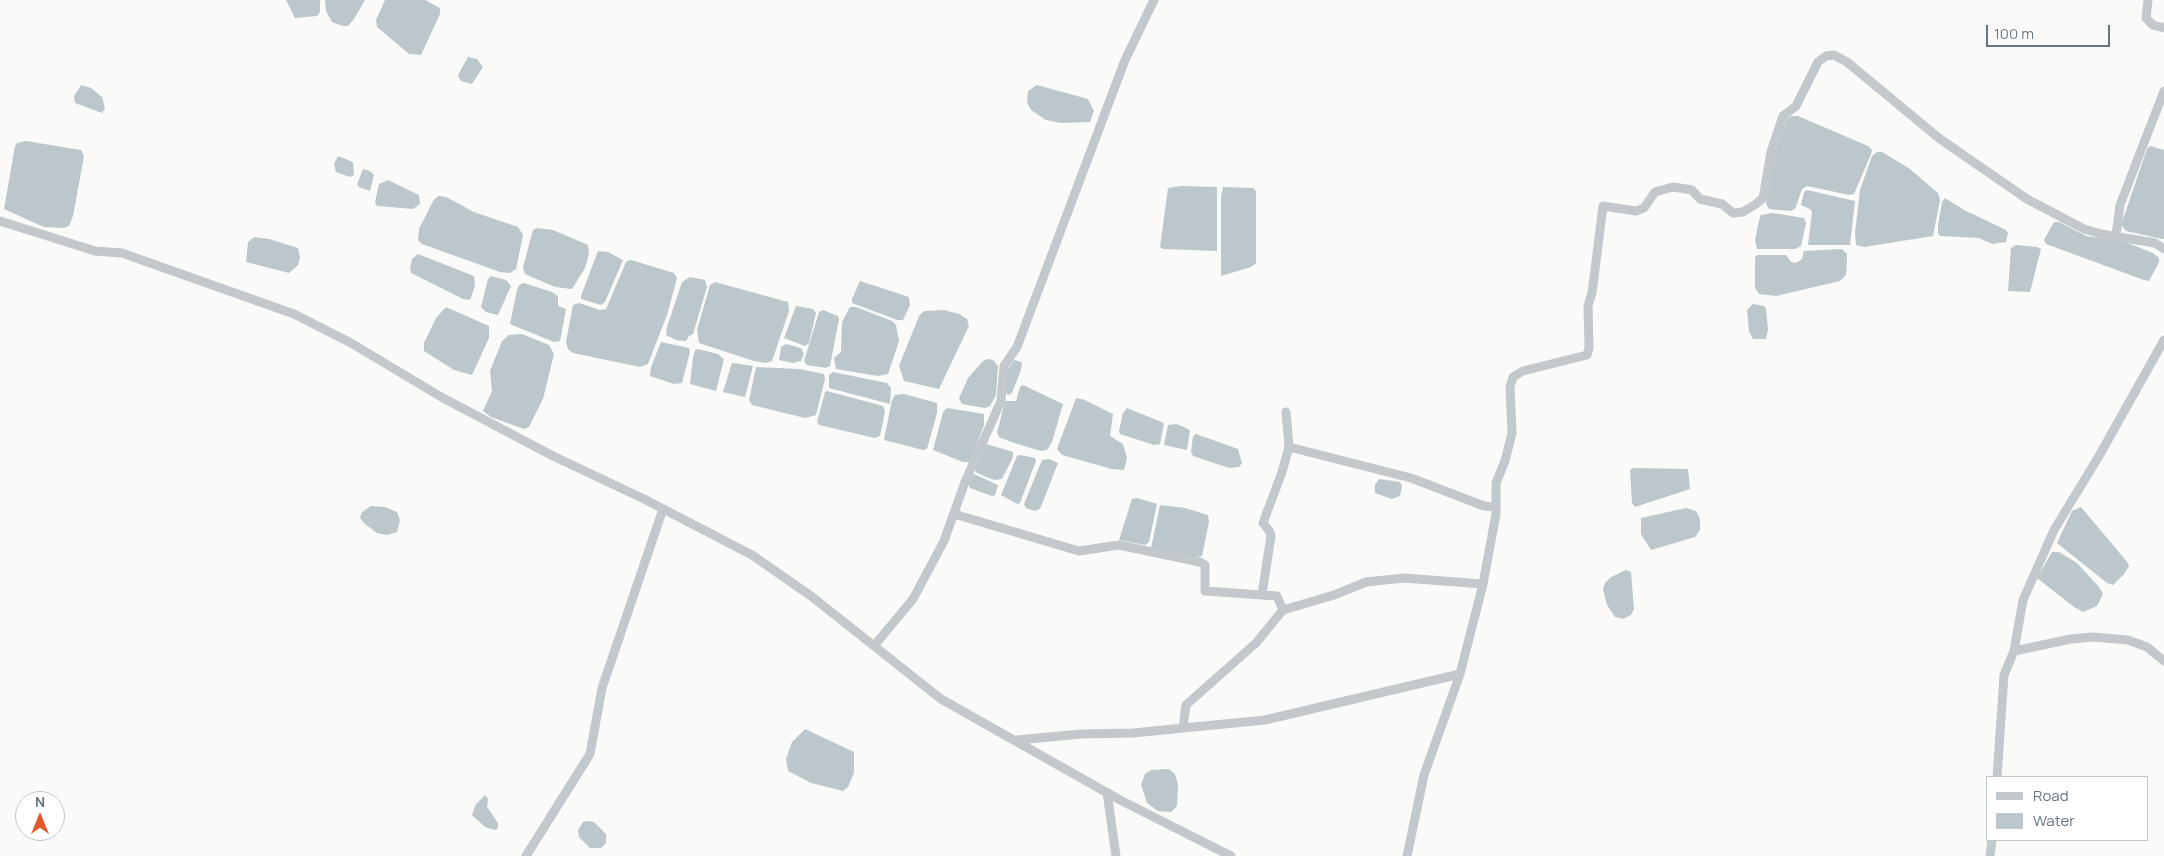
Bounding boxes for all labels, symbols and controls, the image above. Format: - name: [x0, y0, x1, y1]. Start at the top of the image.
- scale bar: [1989, 15, 2113, 47]
- text: 100 m: [1994, 23, 2034, 44]
- legend: [1986, 776, 2149, 841]
- text: Road: [2033, 785, 2069, 806]
- north arrow: [15, 791, 65, 841]
- text: N: [35, 792, 45, 811]
- text: Water: [2033, 810, 2075, 831]

